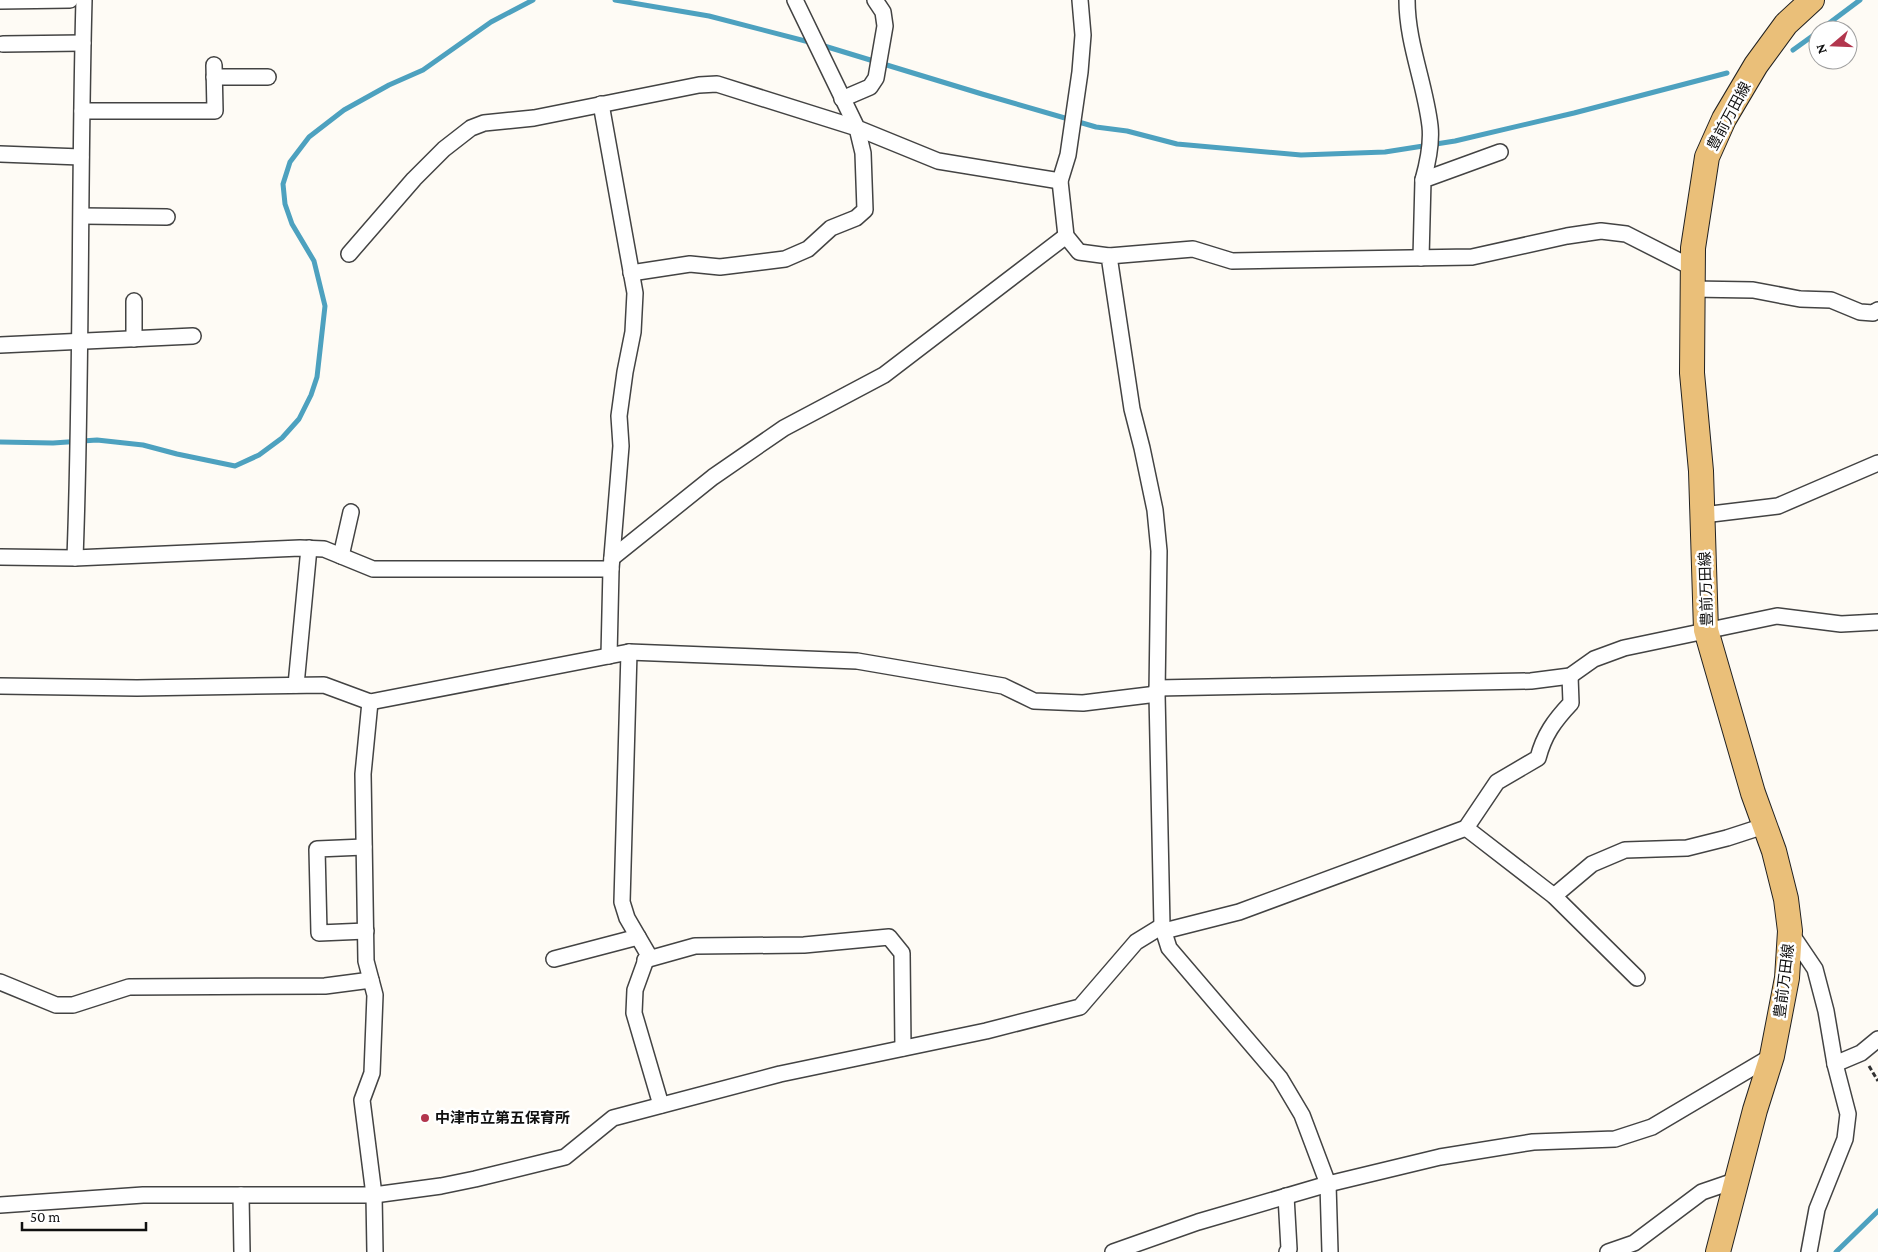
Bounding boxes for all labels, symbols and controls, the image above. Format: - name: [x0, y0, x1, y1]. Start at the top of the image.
- north arrow: [1808, 20, 1858, 70]
- text: N: [1811, 42, 1830, 56]
- street label: 豊前万田線: [1704, 79, 1754, 153]
- street label: 豊前万田線: [1697, 551, 1715, 627]
- street label: 豊前万田線: [1771, 943, 1797, 1019]
- place label: 中津市立第五保育所: [435, 1110, 570, 1126]
- marker: 中津市立第五保育所: [419, 1112, 431, 1124]
- scale bar: [22, 1200, 146, 1232]
- text: 50 m: [30, 1209, 60, 1225]

